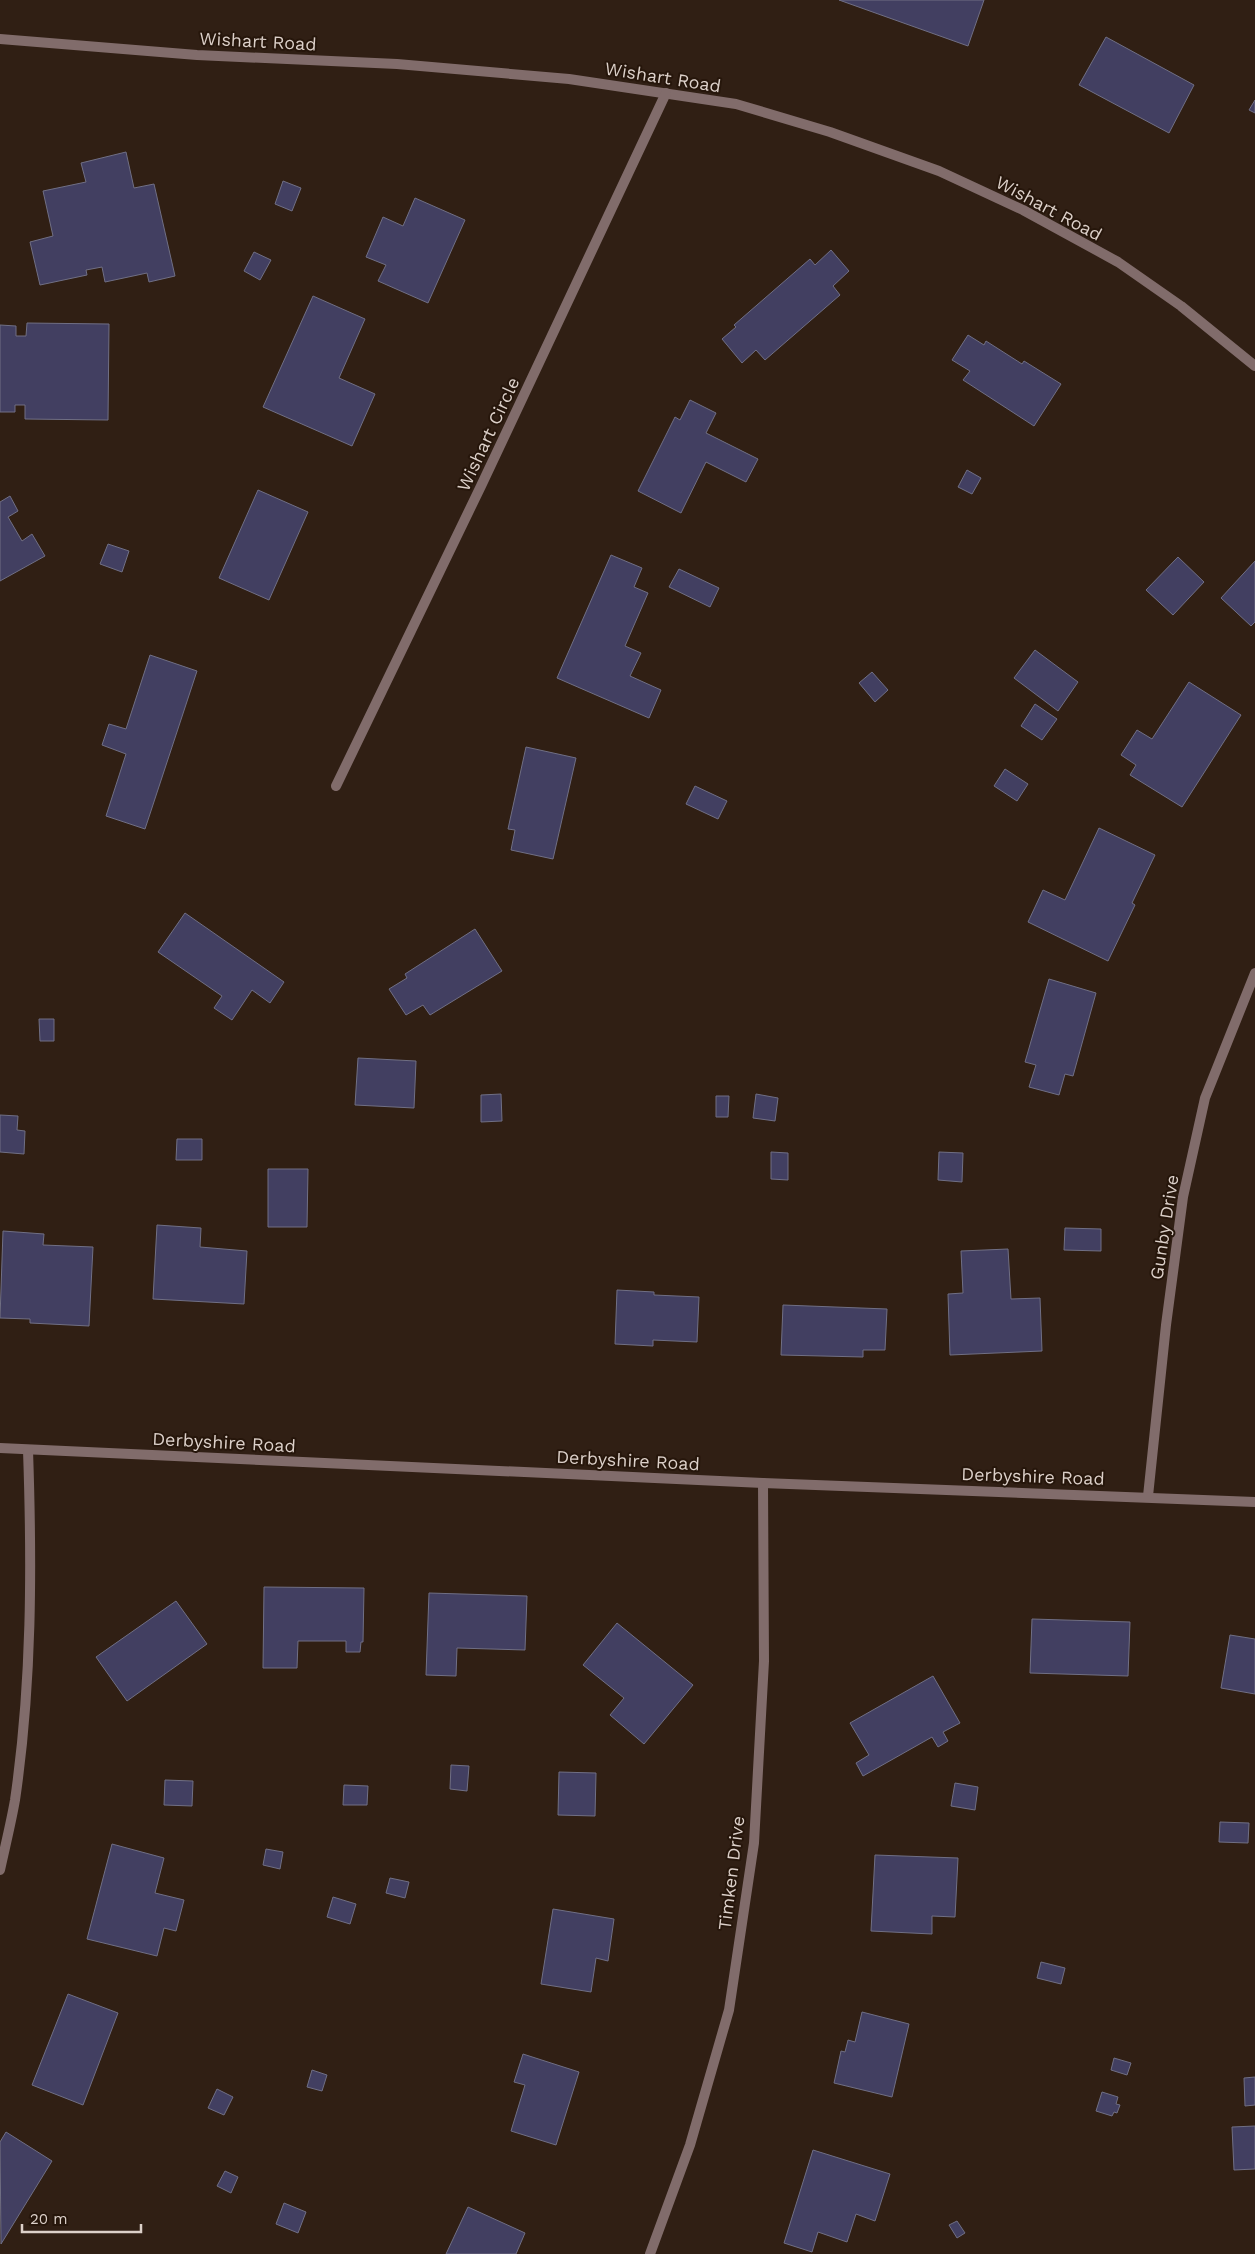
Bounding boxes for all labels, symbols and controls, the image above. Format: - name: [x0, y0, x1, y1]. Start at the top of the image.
- street label: Wishart Road: [199, 27, 317, 55]
- street label: Wishart Road: [603, 57, 723, 97]
- street label: Wishart Road: [992, 171, 1106, 245]
- street label: Wishart Circle: [452, 374, 524, 494]
- street label: Gunby Drive: [1145, 1173, 1183, 1281]
- street label: Derbyshire Road: [152, 1428, 296, 1456]
- street label: Derbyshire Road: [556, 1446, 700, 1474]
- street label: Derbyshire Road: [961, 1463, 1105, 1489]
- street label: Timken Drive: [714, 1815, 748, 1931]
- scale bar: [22, 2202, 141, 2234]
- text: 20 m: [30, 2210, 68, 2228]

